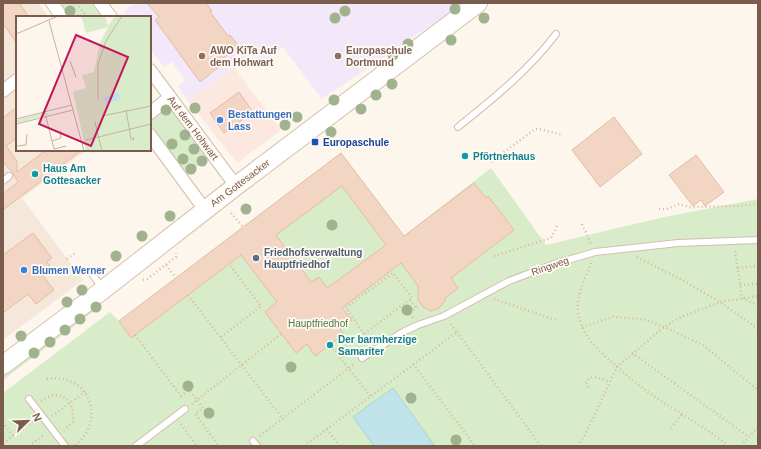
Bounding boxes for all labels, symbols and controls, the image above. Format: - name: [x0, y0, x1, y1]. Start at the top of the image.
- inset map: [16, 16, 151, 151]
- place label: AWO KiTa Auf dem Hohwart: [210, 45, 277, 68]
- place label: Europaschule Dortmund: [346, 45, 413, 68]
- marker: AWO KiTa Auf dem Hohwart: [197, 51, 207, 61]
- marker: Europaschule Dortmund: [333, 51, 343, 61]
- street label: Auf dem Hohwart: [165, 94, 221, 162]
- place label: Bestattungen Lass: [228, 109, 292, 132]
- marker: Bestattungen Lass: [215, 115, 225, 125]
- marker: Europaschule: [310, 137, 320, 147]
- place label: Europaschule: [323, 137, 390, 148]
- marker: Pförtnerhaus: [460, 151, 470, 161]
- place label: Pförtnerhaus: [473, 151, 536, 162]
- street label: Am Gottesacker: [208, 157, 272, 209]
- place label: Haus Am Gottesacker: [43, 163, 101, 186]
- marker: Haus Am Gottesacker: [30, 169, 40, 179]
- place label: Friedhofsverwaltung Hauptfriedhof: [264, 247, 362, 270]
- marker: Friedhofsverwaltung Hauptfriedhof: [251, 253, 261, 263]
- street label: Ringweg: [530, 254, 570, 278]
- marker: Blumen Werner: [19, 265, 29, 275]
- place label: Blumen Werner: [32, 265, 106, 276]
- park label: Hauptfriedhof: [288, 318, 348, 329]
- place label: Der barmherzige Samariter: [338, 334, 417, 357]
- marker: Der barmherzige Samariter: [325, 340, 335, 350]
- north arrow: [8, 401, 48, 441]
- text: N: [30, 411, 44, 423]

